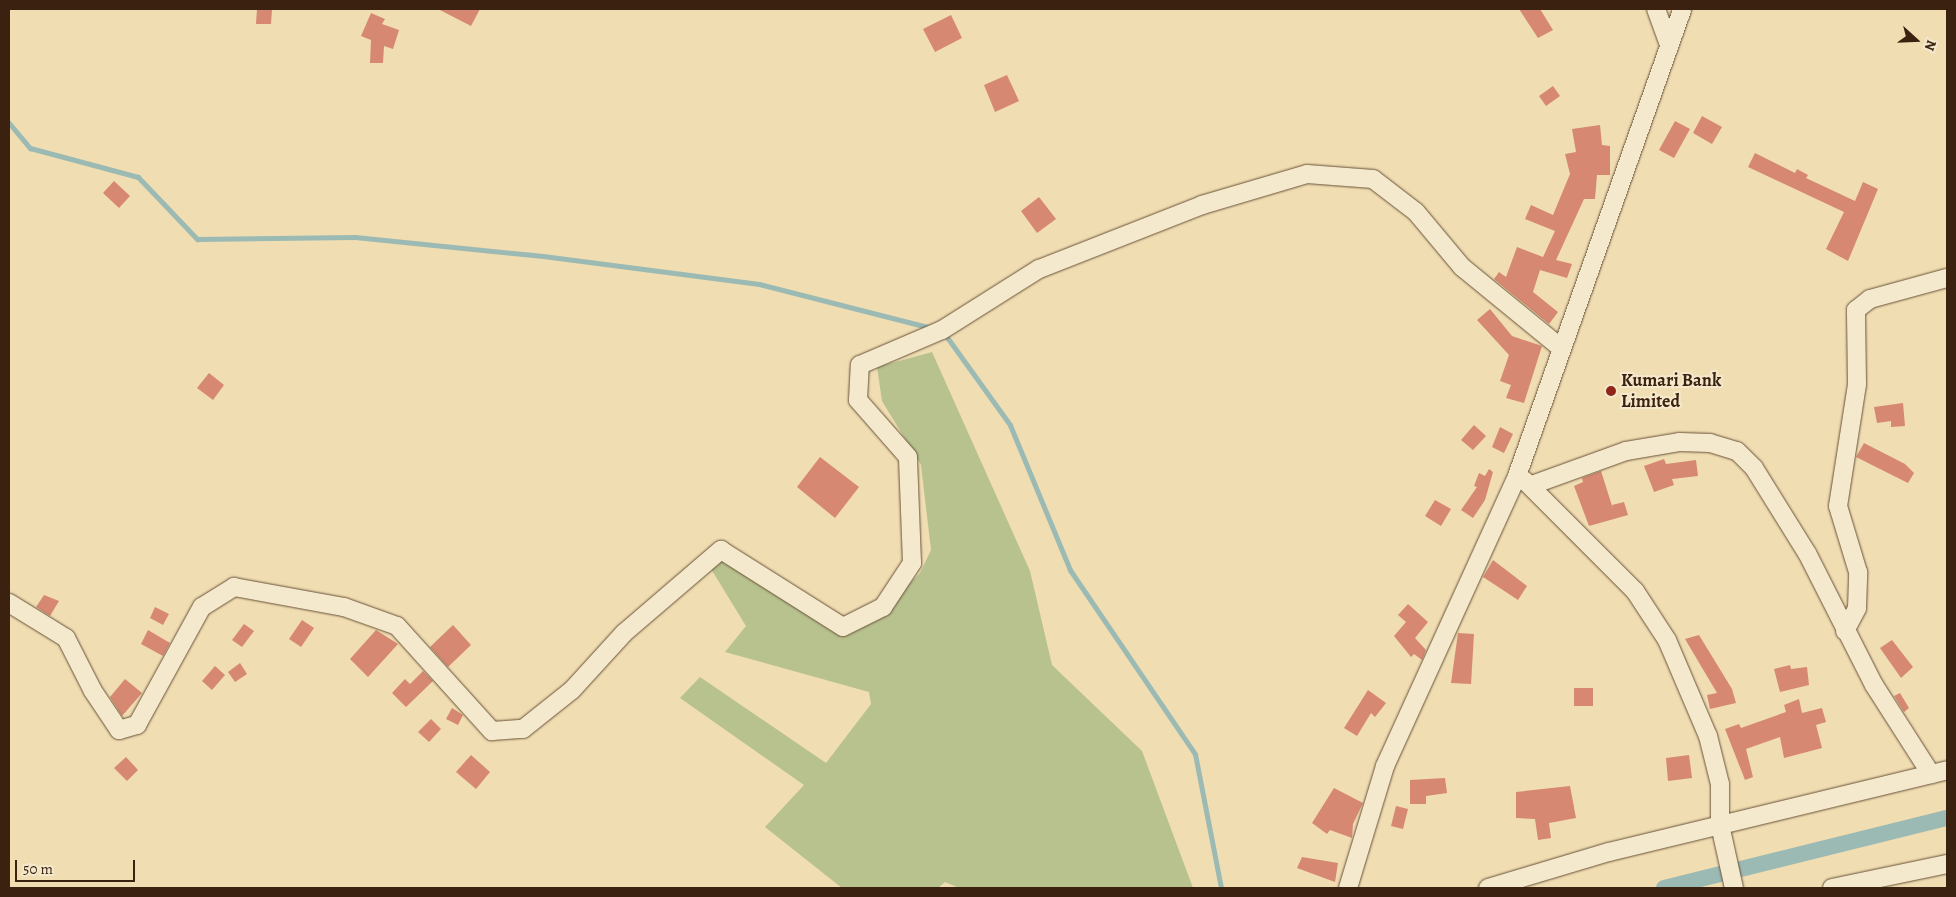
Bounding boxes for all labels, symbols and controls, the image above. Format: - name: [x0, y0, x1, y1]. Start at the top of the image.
- north arrow: [1891, 15, 1941, 65]
- text: N: [1920, 37, 1941, 53]
- place label: Kumari Bank Limited: [1621, 370, 1721, 412]
- marker: Kumari Bank Limited: [1605, 385, 1617, 397]
- scale bar: [18, 850, 138, 882]
- text: 50 m: [23, 859, 53, 879]

